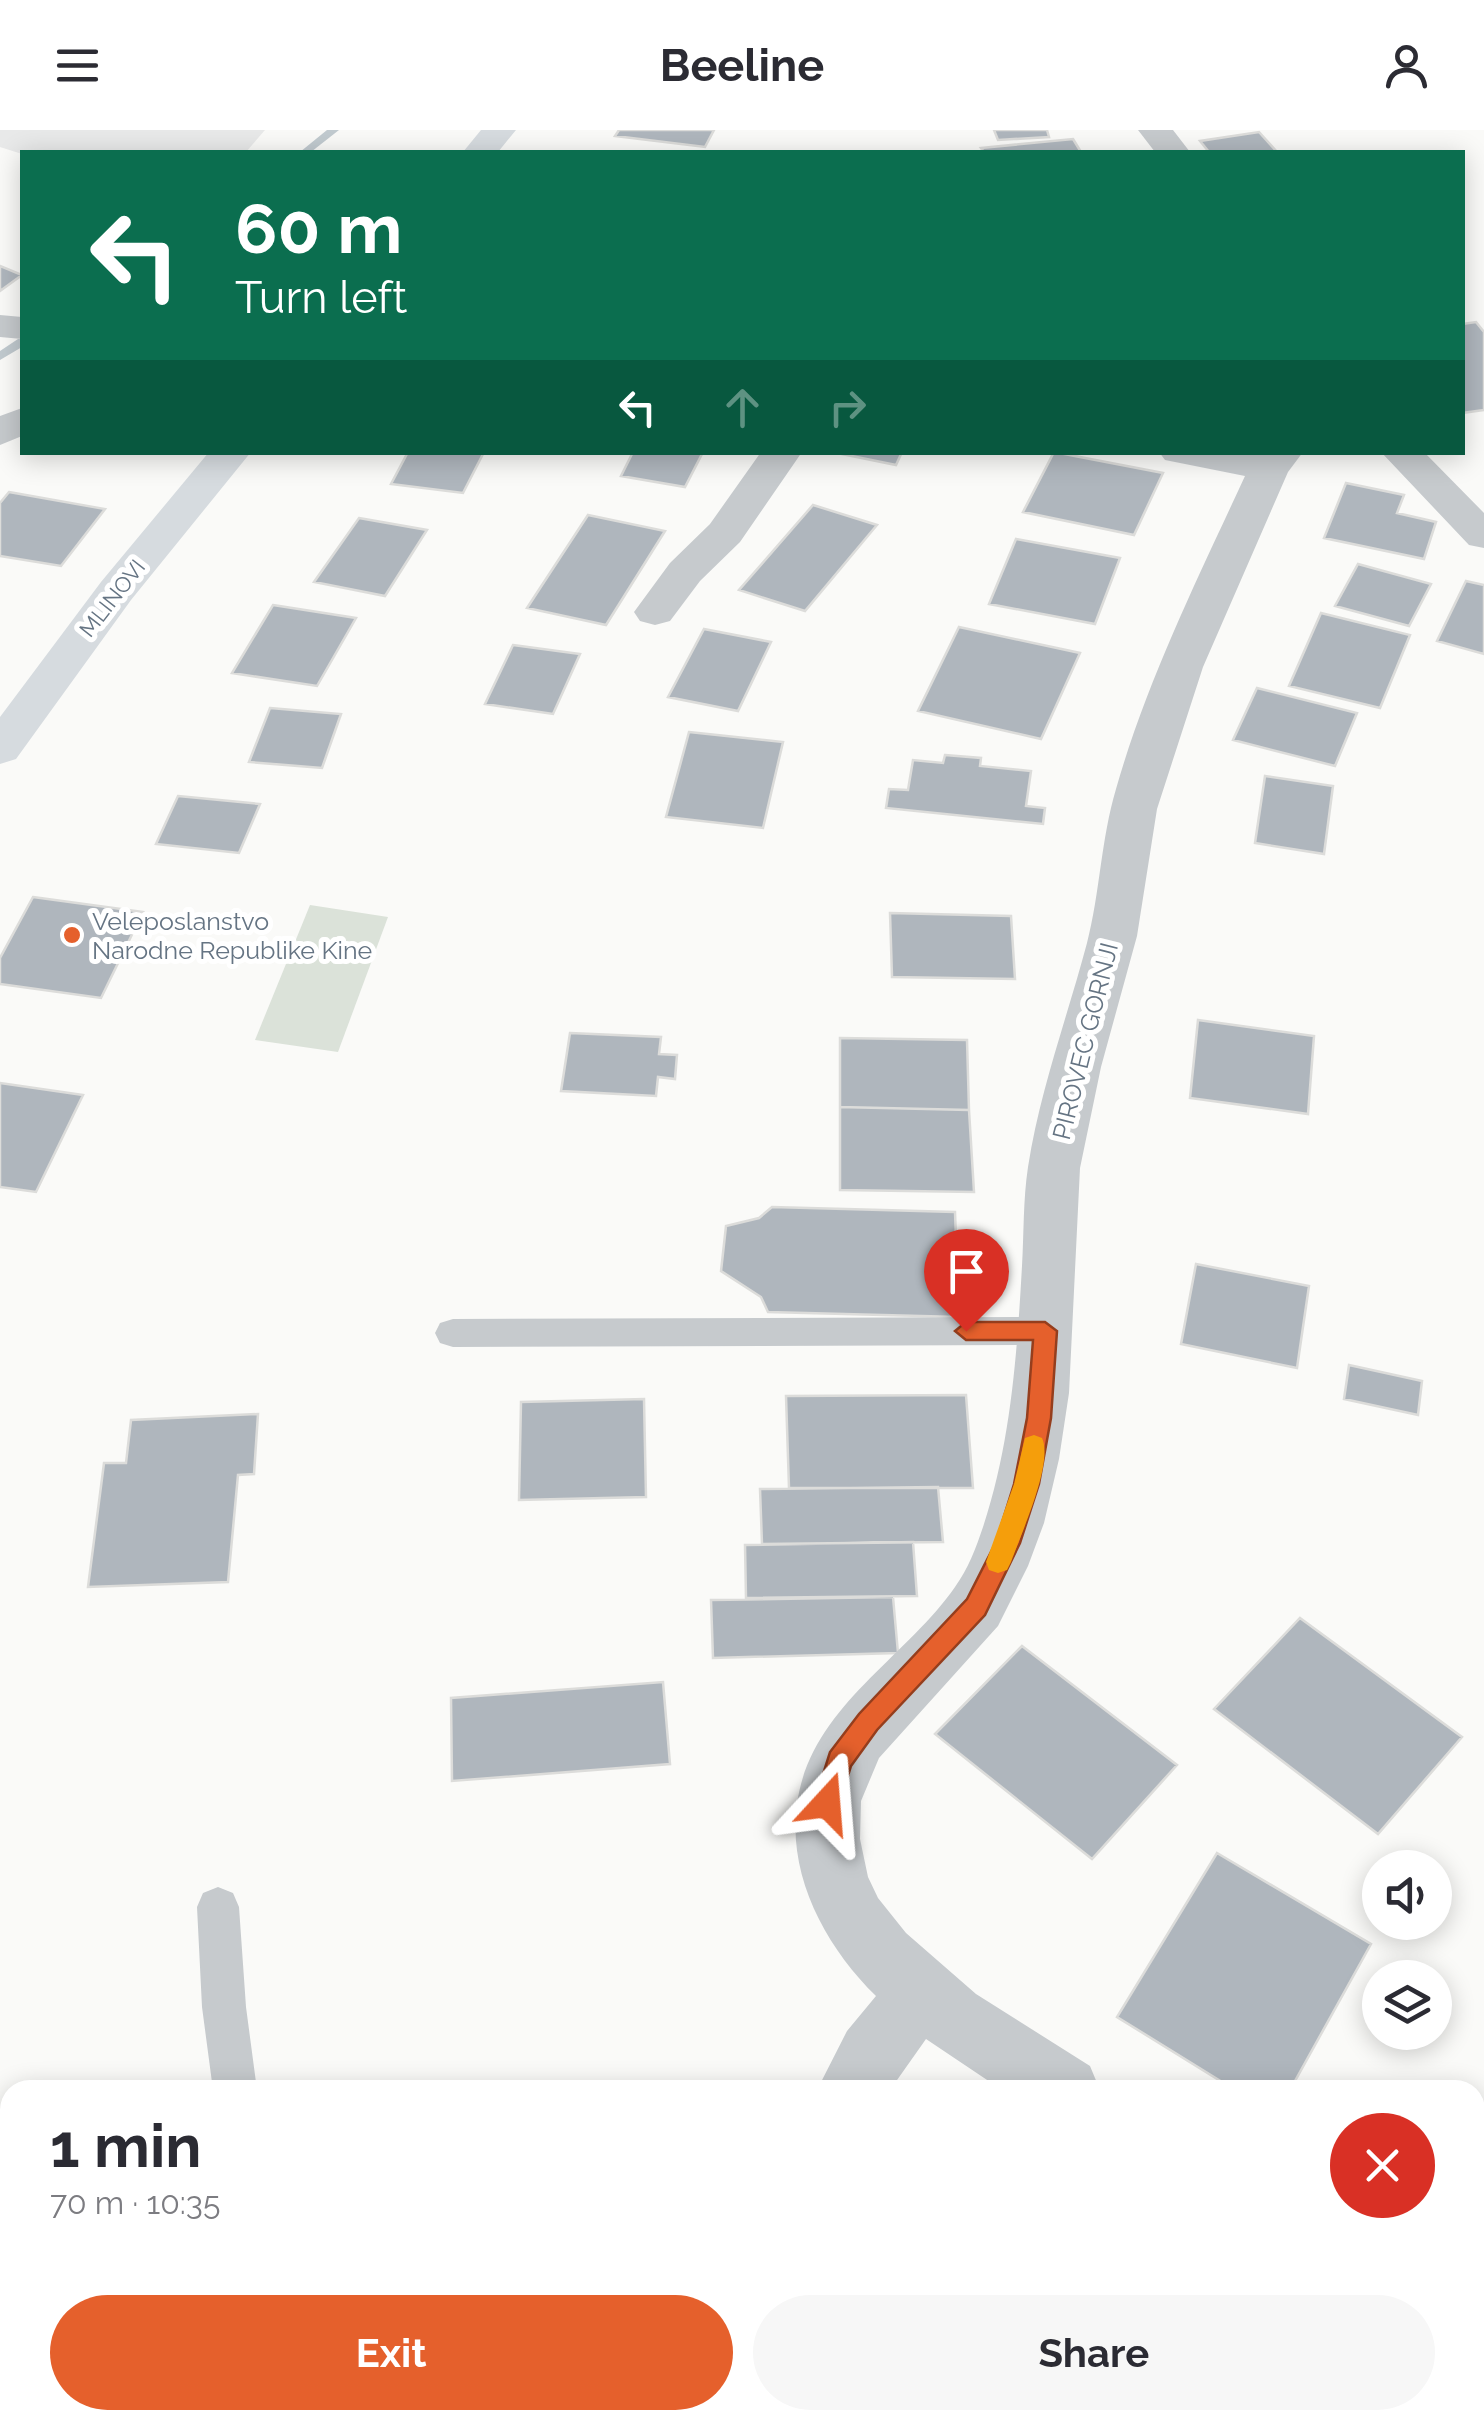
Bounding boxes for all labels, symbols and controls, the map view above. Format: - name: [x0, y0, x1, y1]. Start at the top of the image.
- icon: menu: [50, 38, 105, 93]
- icon: person: [1379, 38, 1434, 93]
- text: Beeline: [660, 39, 824, 92]
- text: 60 m: [235, 187, 402, 269]
- icon: left: [70, 190, 200, 320]
- text: Turn left: [235, 271, 407, 324]
- icon: left: [610, 380, 665, 435]
- icon: ahead: [715, 380, 770, 435]
- icon: right: [820, 380, 875, 435]
- street label: MLINOVI: [74, 554, 150, 642]
- place label: Veleposlanstvo Narodne Republike Kine: [92, 906, 372, 965]
- marker: Veleposlanstvo Narodne Republike Kine: [61, 924, 83, 946]
- street label: PIROVEC GORNJI: [1046, 939, 1124, 1143]
- pin: [924, 1229, 1009, 1332]
- icon: arrive: [939, 1244, 994, 1299]
- position arrow: [775, 1751, 879, 1855]
- map controls: [1362, 1850, 1452, 2050]
- button: sound: [1362, 1850, 1452, 1940]
- button: layers: [1362, 1960, 1452, 2050]
- text: 1 min: [50, 2111, 201, 2181]
- button: close: [1330, 2113, 1435, 2218]
- text: 70 m · 10:35: [50, 2184, 220, 2221]
- button: Exit: [50, 2295, 733, 2410]
- button: Share: [753, 2295, 1435, 2410]

